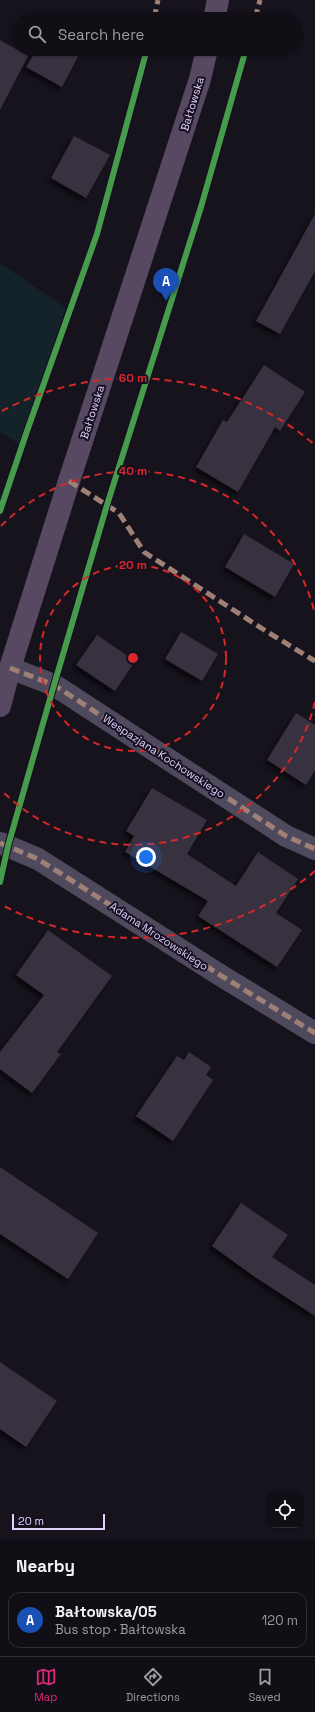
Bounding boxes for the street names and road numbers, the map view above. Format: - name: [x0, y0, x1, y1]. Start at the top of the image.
- street label: Bałtowska: [177, 75, 207, 133]
- street label: Bałtowska: [77, 383, 107, 441]
- street label: Wespazjana Kochowskiego: [100, 711, 228, 801]
- street label: Adama Mrozowskiego: [107, 899, 211, 973]

